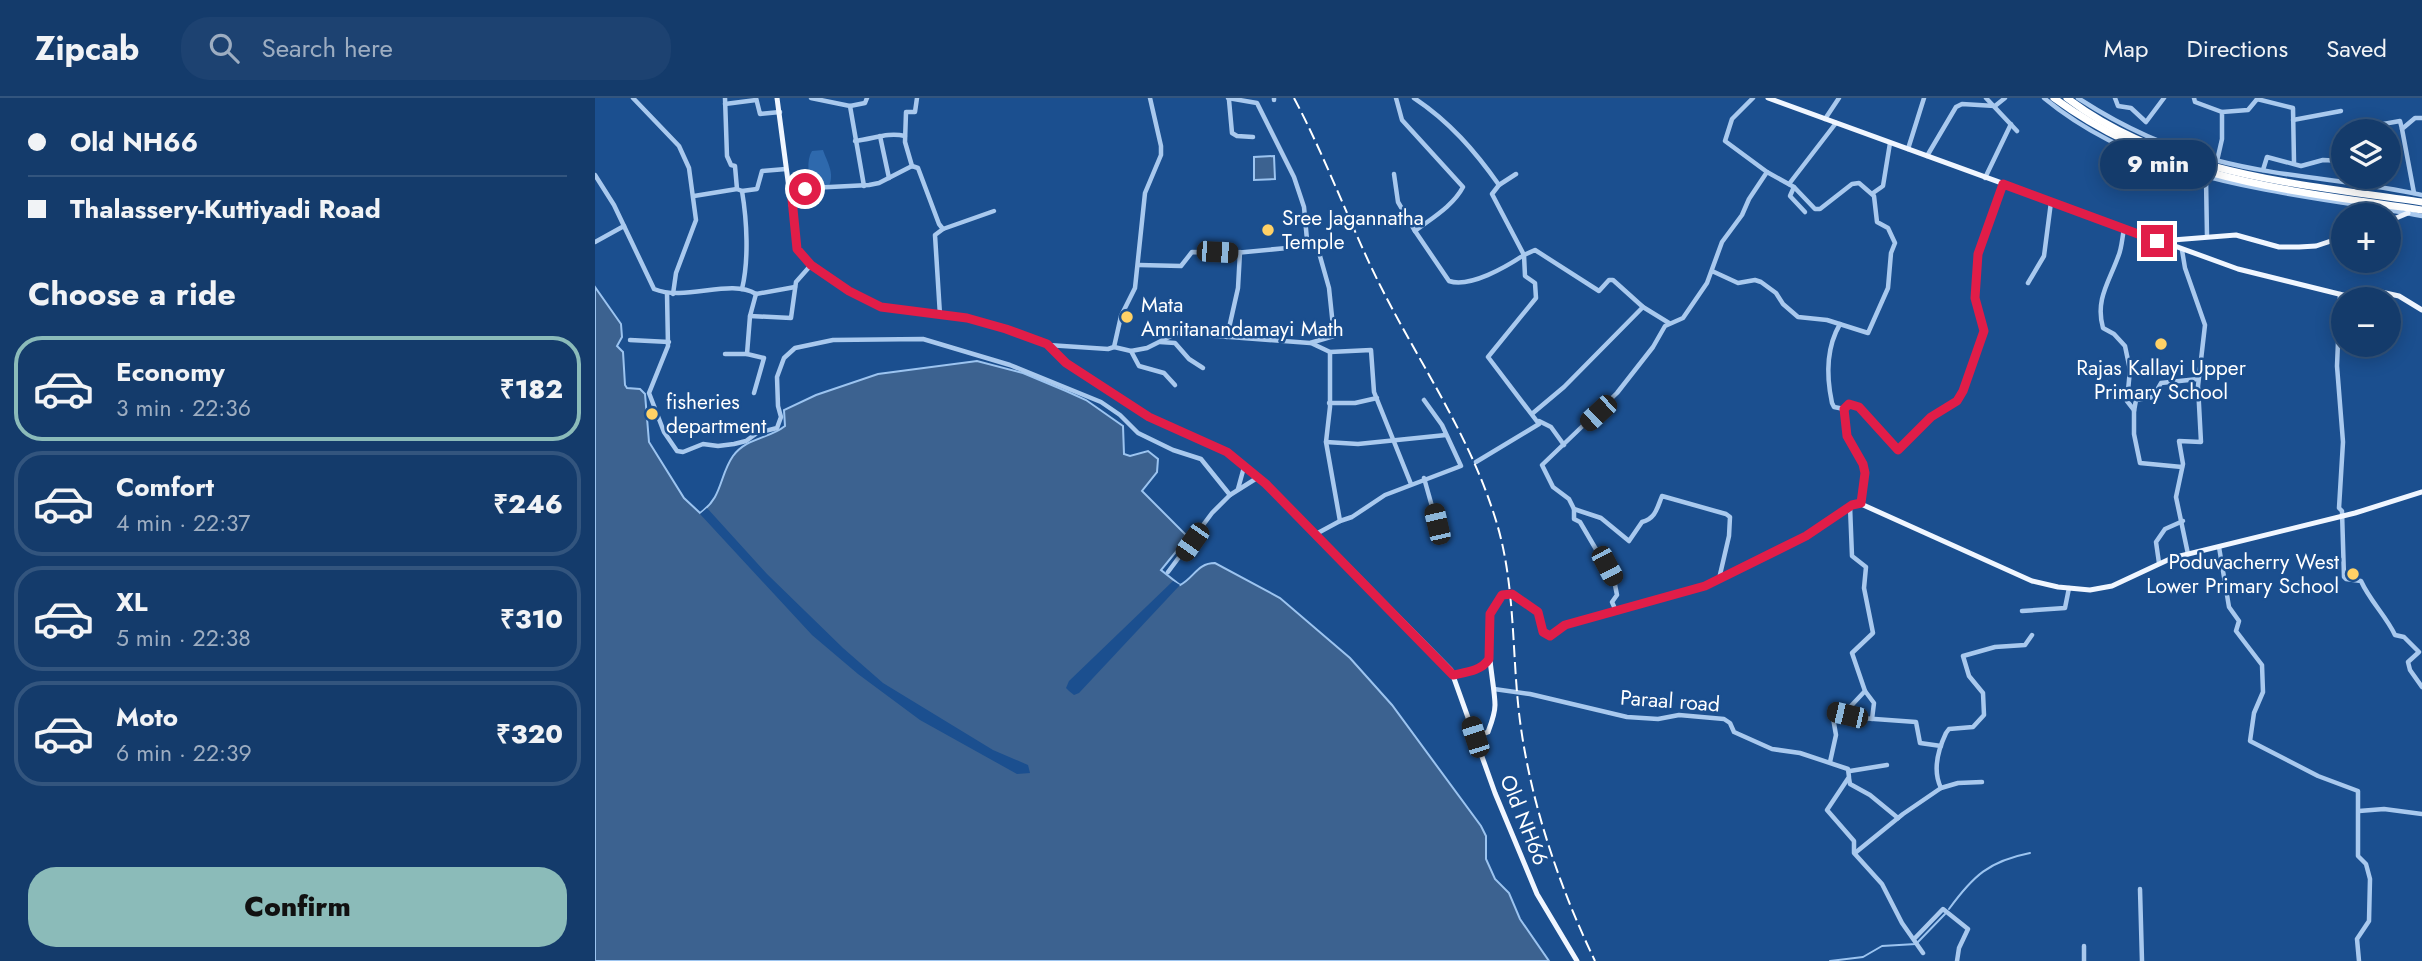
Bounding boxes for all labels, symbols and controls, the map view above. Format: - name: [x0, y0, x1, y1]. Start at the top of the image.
- search box: [181, 17, 671, 80]
- text: Zipcab: [35, 25, 139, 72]
- icon: search: [205, 29, 243, 67]
- text: Search here: [261, 29, 393, 67]
- text: Map: [2104, 31, 2149, 66]
- text: Directions: [2187, 31, 2288, 66]
- text: Saved: [2326, 31, 2387, 66]
- map controls: [2331, 119, 2401, 357]
- button: layers: [2331, 119, 2401, 189]
- text: Old NH66: [70, 123, 198, 161]
- callout: 9 min: [2099, 139, 2215, 188]
- text: 9 min: [2127, 147, 2189, 181]
- route start: [789, 173, 821, 205]
- text: Thalassery-Kuttiyadi Road: [70, 190, 381, 228]
- place label: Sree Jagannatha Temple: [1282, 203, 1424, 257]
- button: +: [2331, 203, 2401, 273]
- marker: Sree Jagannatha Temple: [1260, 222, 1276, 238]
- route end: [2141, 225, 2173, 257]
- car: [1196, 240, 1239, 264]
- text: Choose a ride: [28, 271, 236, 317]
- button: −: [2331, 287, 2401, 357]
- place label: Mata Amritanandamayi Math: [1141, 290, 1344, 344]
- marker: Mata Amritanandamayi Math: [1119, 309, 1135, 325]
- marker: Rajas Kallayi Upper Primary School: [2153, 336, 2169, 352]
- text: Economy: [116, 353, 225, 391]
- place label: Rajas Kallayi Upper Primary School: [2076, 353, 2247, 407]
- icon: car: [32, 357, 95, 420]
- text: ₹182: [500, 370, 563, 408]
- place label: fisheries department: [666, 387, 766, 441]
- text: 3 min · 22:36: [116, 391, 251, 425]
- car: [1576, 391, 1621, 435]
- marker: fisheries department: [644, 406, 660, 422]
- text: Comfort: [116, 468, 214, 506]
- icon: car: [32, 472, 95, 535]
- text: ₹246: [493, 485, 563, 523]
- car: [1423, 501, 1452, 547]
- text: 4 min · 22:37: [116, 506, 250, 540]
- car: [1172, 519, 1213, 565]
- car: [1588, 543, 1627, 589]
- place label: Poduvacherry West Lower Primary School: [2146, 547, 2339, 601]
- marker: Poduvacherry West Lower Primary School: [2345, 566, 2361, 582]
- text: XL: [116, 583, 148, 621]
- icon: car: [32, 587, 95, 650]
- text: ₹310: [500, 600, 563, 638]
- text: 5 min · 22:38: [116, 621, 251, 655]
- street label: Paraal road: [1619, 683, 1721, 719]
- text: Moto: [116, 698, 178, 736]
- car: [1825, 700, 1870, 730]
- icon: car: [32, 702, 95, 765]
- car: [1459, 714, 1492, 760]
- text: ₹320: [496, 715, 563, 753]
- text: 6 min · 22:39: [116, 736, 252, 770]
- street label: Old NH66: [1492, 770, 1556, 870]
- button: Confirm: [28, 867, 567, 947]

